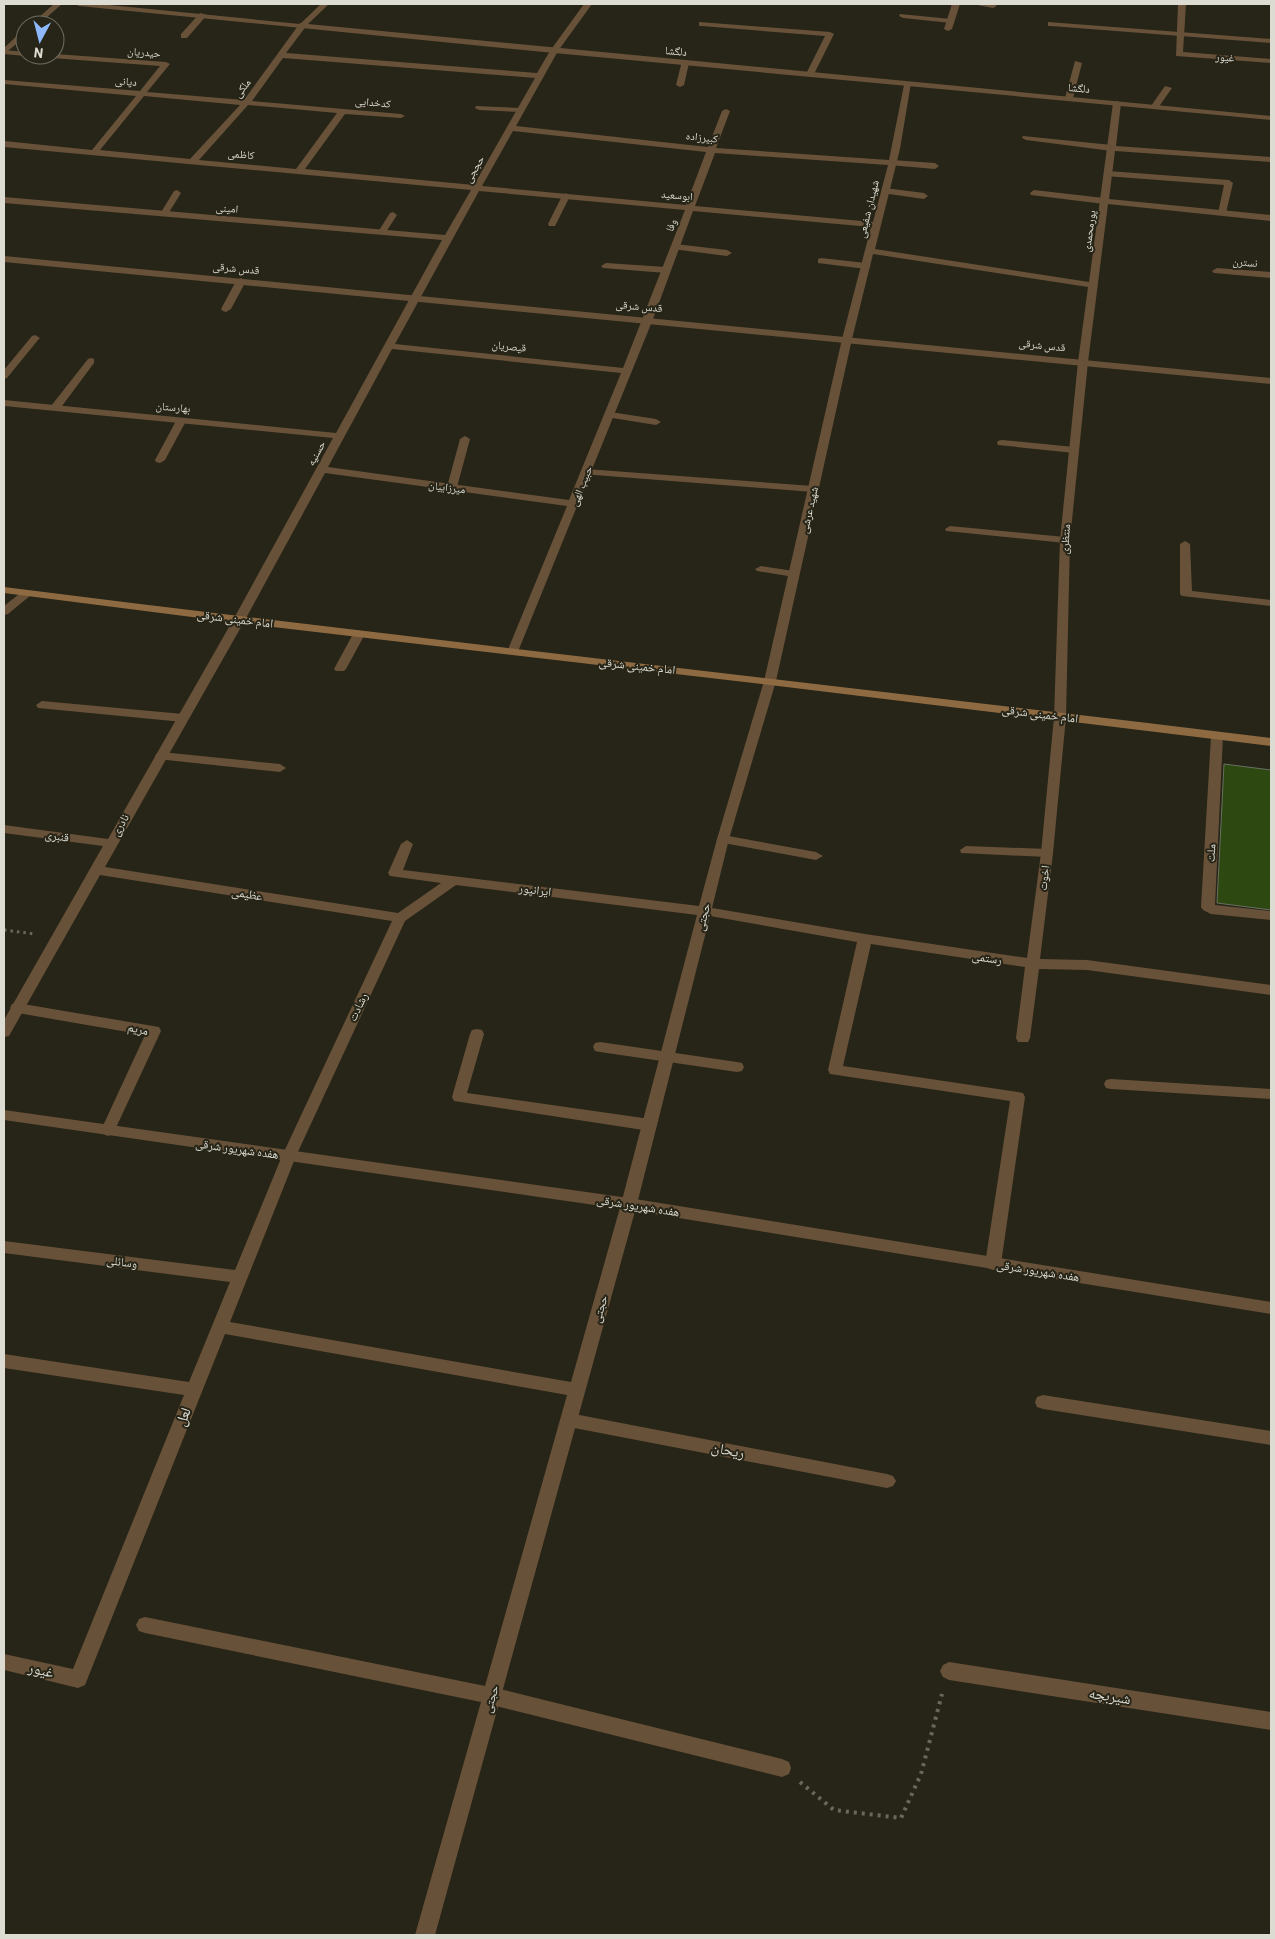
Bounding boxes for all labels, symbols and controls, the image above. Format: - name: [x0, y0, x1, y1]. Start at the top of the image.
- north arrow: [15, 15, 65, 65]
- street label: دلگشا: [665, 43, 688, 58]
- text: N: [33, 44, 44, 62]
- street label: حیدریان: [127, 44, 161, 60]
- street label: غیور: [1214, 49, 1235, 64]
- street label: دیانی: [115, 73, 138, 89]
- street label: ملکی: [230, 76, 254, 100]
- street label: دلگشا: [1068, 80, 1091, 95]
- street label: کدخدایی: [354, 93, 392, 111]
- street label: کبیرزاده: [685, 128, 719, 145]
- street label: کاظمی: [227, 146, 255, 162]
- street label: حججی: [461, 153, 487, 185]
- street label: شهیدان شفیعی: [854, 178, 882, 240]
- street label: ابوسعید: [661, 187, 693, 203]
- street label: امینی: [215, 200, 239, 216]
- street label: پورمحمدی: [1079, 209, 1099, 253]
- street label: وفا: [662, 217, 679, 233]
- street label: نسترن: [1232, 254, 1258, 270]
- street label: قدس شرقی: [212, 259, 260, 277]
- street label: قدس شرقی: [615, 297, 663, 315]
- street label: قدس شرقی: [1018, 336, 1066, 354]
- street label: قیصریان: [491, 337, 527, 355]
- street label: بهارستان: [155, 399, 191, 415]
- street label: حسنیه: [304, 438, 328, 468]
- street label: حبیب الهی: [567, 464, 595, 508]
- street label: میرزاییان: [428, 477, 466, 497]
- street label: شهید عرشی: [797, 485, 821, 535]
- street label: منتظری: [1057, 523, 1073, 555]
- street label: امام خمینی شرقی: [196, 606, 274, 632]
- street label: امام خمینی شرقی: [598, 654, 676, 678]
- street label: امام خمینی شرقی: [1001, 701, 1079, 727]
- street label: نادری: [107, 811, 132, 839]
- street label: قنبری: [44, 826, 70, 845]
- street label: ملت: [1203, 843, 1217, 862]
- street label: اخوت: [1035, 864, 1052, 891]
- street label: ایرانپور: [517, 880, 552, 899]
- street label: عظیمی: [230, 884, 264, 904]
- street label: حجتی: [692, 901, 713, 932]
- street label: رستمی: [971, 948, 1003, 967]
- street label: رشادت: [344, 990, 370, 1023]
- street label: مریم: [126, 1019, 150, 1039]
- street label: هفده شهریور شرقی: [194, 1135, 280, 1162]
- street label: هفده شهریور شرقی: [595, 1192, 681, 1220]
- street label: وسائلی: [106, 1252, 138, 1271]
- street label: هفده شهریور شرقی: [995, 1257, 1081, 1285]
- street label: حجتی: [588, 1293, 611, 1325]
- street label: لعل: [170, 1405, 196, 1429]
- street label: ریحان: [710, 1437, 747, 1463]
- street label: غیور: [25, 1657, 56, 1682]
- street label: حجتی: [479, 1683, 502, 1715]
- street label: شیربچه: [1088, 1683, 1133, 1708]

